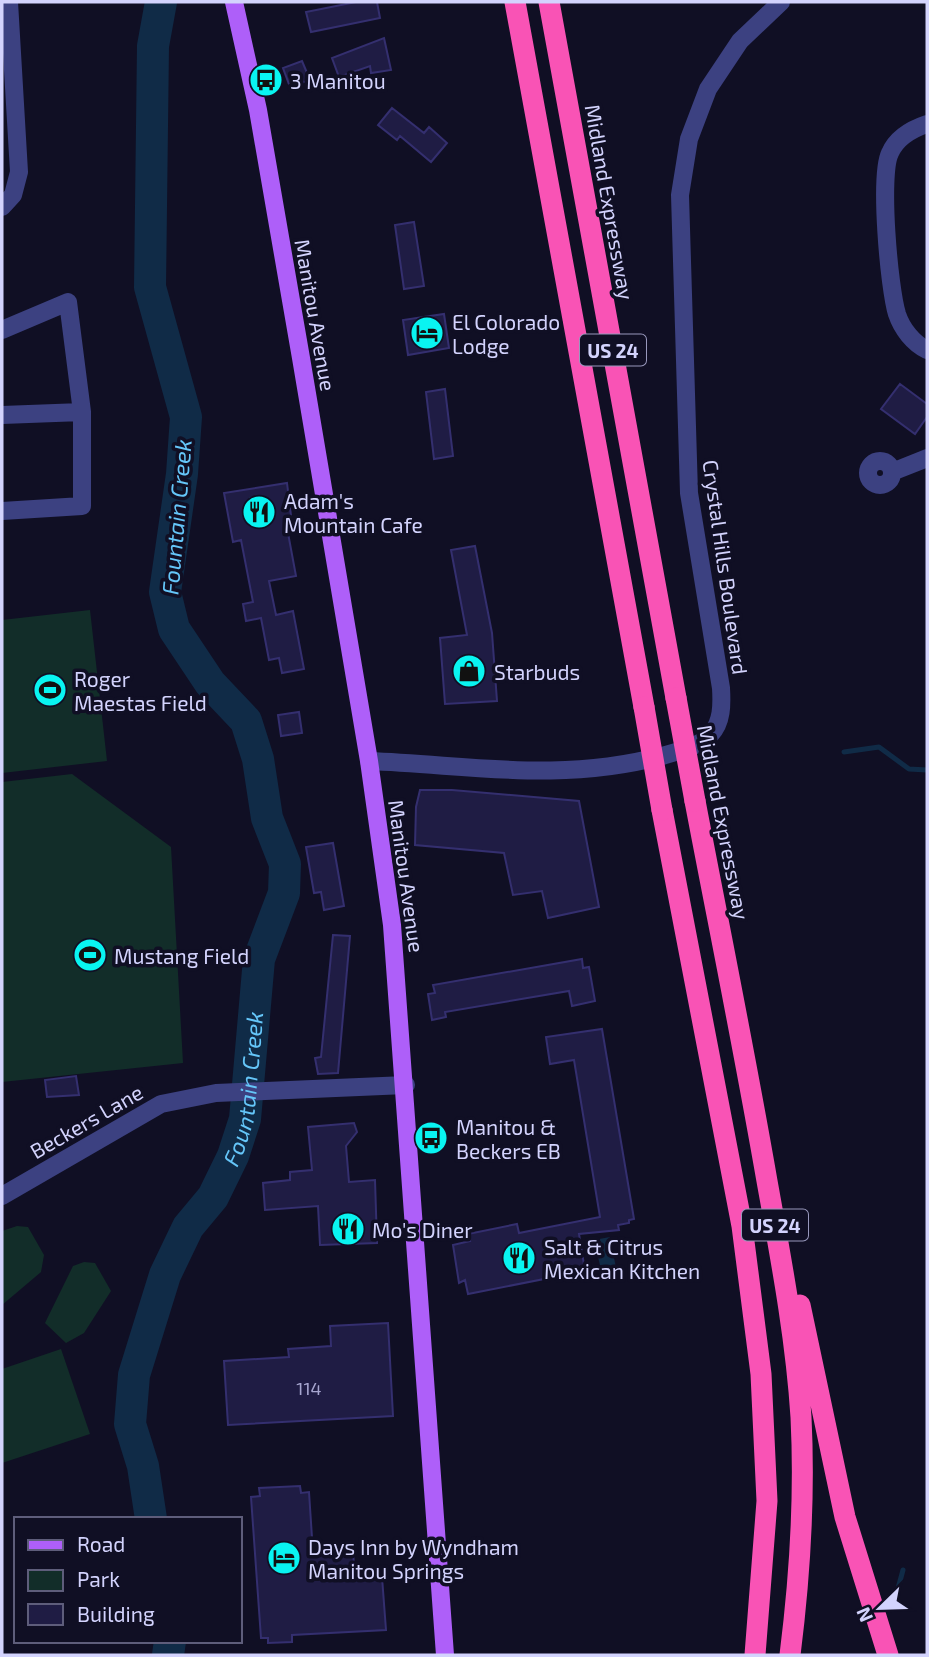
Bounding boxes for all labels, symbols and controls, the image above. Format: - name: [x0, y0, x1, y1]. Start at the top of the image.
- bus stop icon: 3 Manitou: [247, 61, 285, 99]
- place label: 3 Manitou: [290, 68, 386, 93]
- street label: Midland Expressway: [580, 102, 640, 302]
- street label: Manitou Avenue: [290, 237, 342, 393]
- place label: El Colorado Lodge: [452, 309, 560, 358]
- hotel icon: El Colorado Lodge: [408, 314, 446, 352]
- road number: US 24: [580, 334, 646, 366]
- water label: Fountain Creek: [155, 438, 197, 596]
- street label: Crystal Hills Boulevard: [699, 458, 753, 676]
- place label: Adam's Mountain Cafe: [284, 488, 423, 537]
- restaurant icon: Adam's Mountain Cafe: [240, 493, 278, 531]
- shop icon: Starbuds: [450, 652, 488, 690]
- place label: Starbuds: [494, 659, 580, 684]
- place label: Roger Maestas Field: [74, 666, 207, 715]
- sports icon: Roger Maestas Field: [31, 671, 69, 709]
- street label: Midland Expressway: [693, 722, 755, 922]
- street label: Manitou Avenue: [384, 798, 430, 954]
- sports icon: Mustang Field: [71, 936, 109, 974]
- place label: Mustang Field: [114, 943, 249, 968]
- water label: Fountain Creek: [216, 1010, 268, 1171]
- street label: Beckers Lane: [25, 1079, 147, 1163]
- place label: Manitou & Beckers EB: [456, 1114, 561, 1163]
- bus stop icon: Manitou & Beckers EB: [412, 1119, 450, 1157]
- restaurant icon: Mo's Diner: [329, 1210, 367, 1248]
- road number: US 24: [742, 1210, 808, 1240]
- place label: Mo's Diner: [372, 1217, 473, 1242]
- place label: Salt & Citrus Mexican Kitchen: [544, 1234, 700, 1283]
- restaurant icon: Salt & Citrus Mexican Kitchen: [500, 1239, 538, 1277]
- house number: 114: [296, 1377, 322, 1399]
- legend: [14, 1517, 242, 1643]
- text: Road: [77, 1531, 125, 1556]
- place label: Days Inn by Wyndham Manitou Springs: [308, 1534, 519, 1583]
- hotel icon: Days Inn by Wyndham Manitou Springs: [265, 1539, 303, 1577]
- text: Park: [77, 1566, 120, 1591]
- north arrow: [845, 1573, 915, 1643]
- text: Building: [77, 1601, 155, 1626]
- text: N: [851, 1604, 877, 1626]

